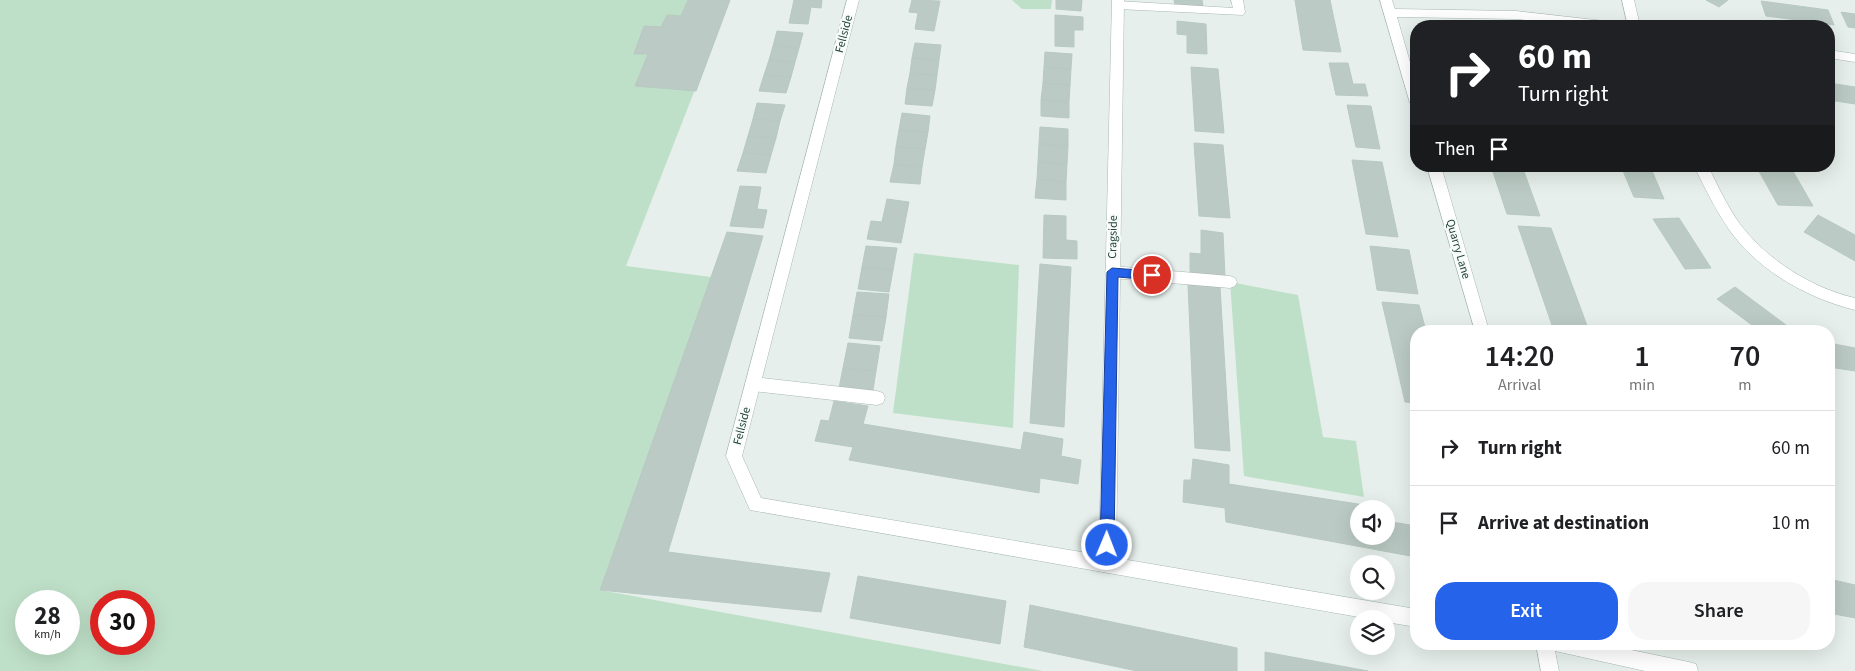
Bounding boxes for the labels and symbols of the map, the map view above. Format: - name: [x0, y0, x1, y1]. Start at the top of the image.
- street label: Fellside: [831, 13, 857, 55]
- street label: Cragside: [1104, 215, 1122, 259]
- street label: Quarry Lane: [1441, 217, 1475, 281]
- pin: [1131, 254, 1173, 296]
- street label: Fellside: [729, 405, 755, 447]
- position arrow: [1080, 518, 1132, 570]
- speed limit sign: 30: [90, 590, 155, 655]

